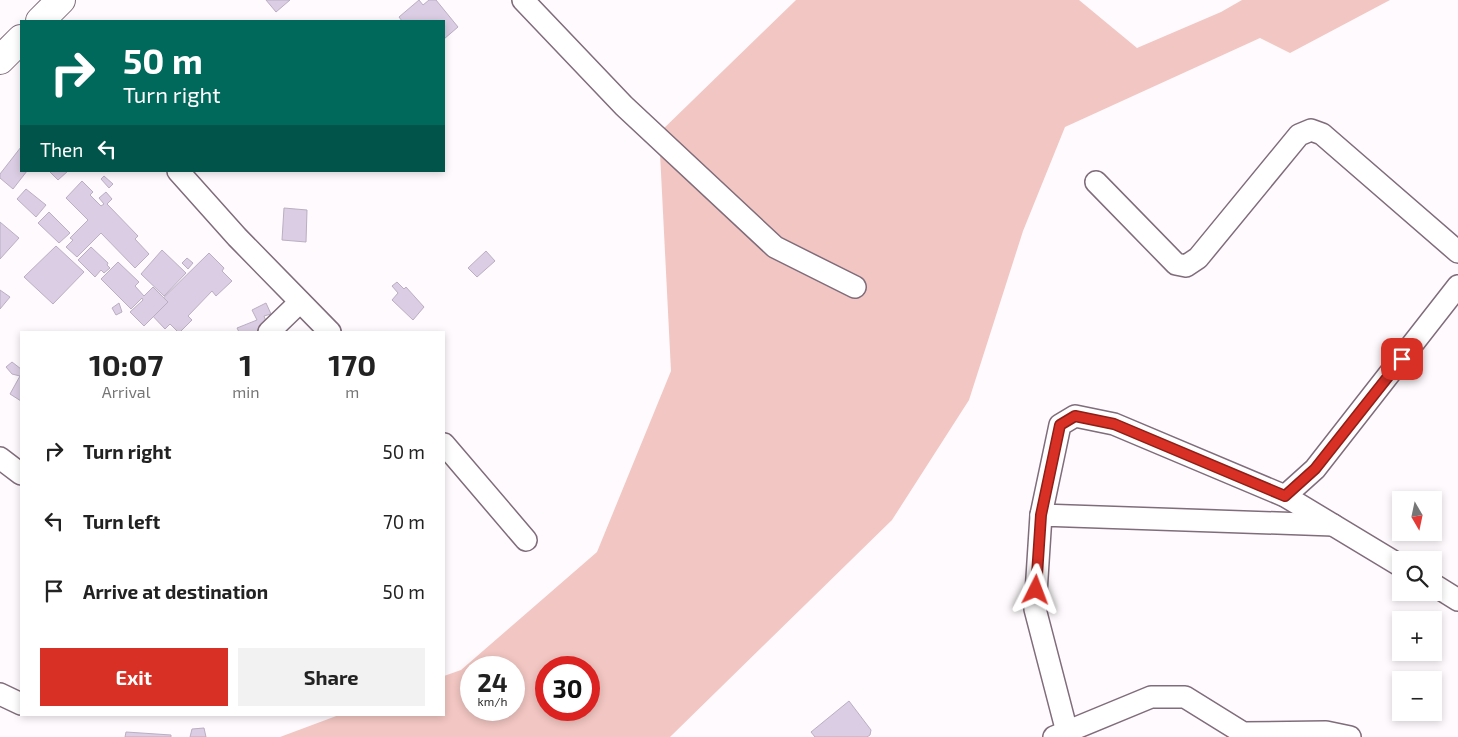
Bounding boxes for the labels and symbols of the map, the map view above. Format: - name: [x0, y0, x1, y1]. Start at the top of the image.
- pin: [1381, 338, 1423, 380]
- north arrow: [1392, 491, 1442, 541]
- position arrow: [1009, 563, 1061, 615]
- speed limit sign: 30: [535, 656, 600, 721]

